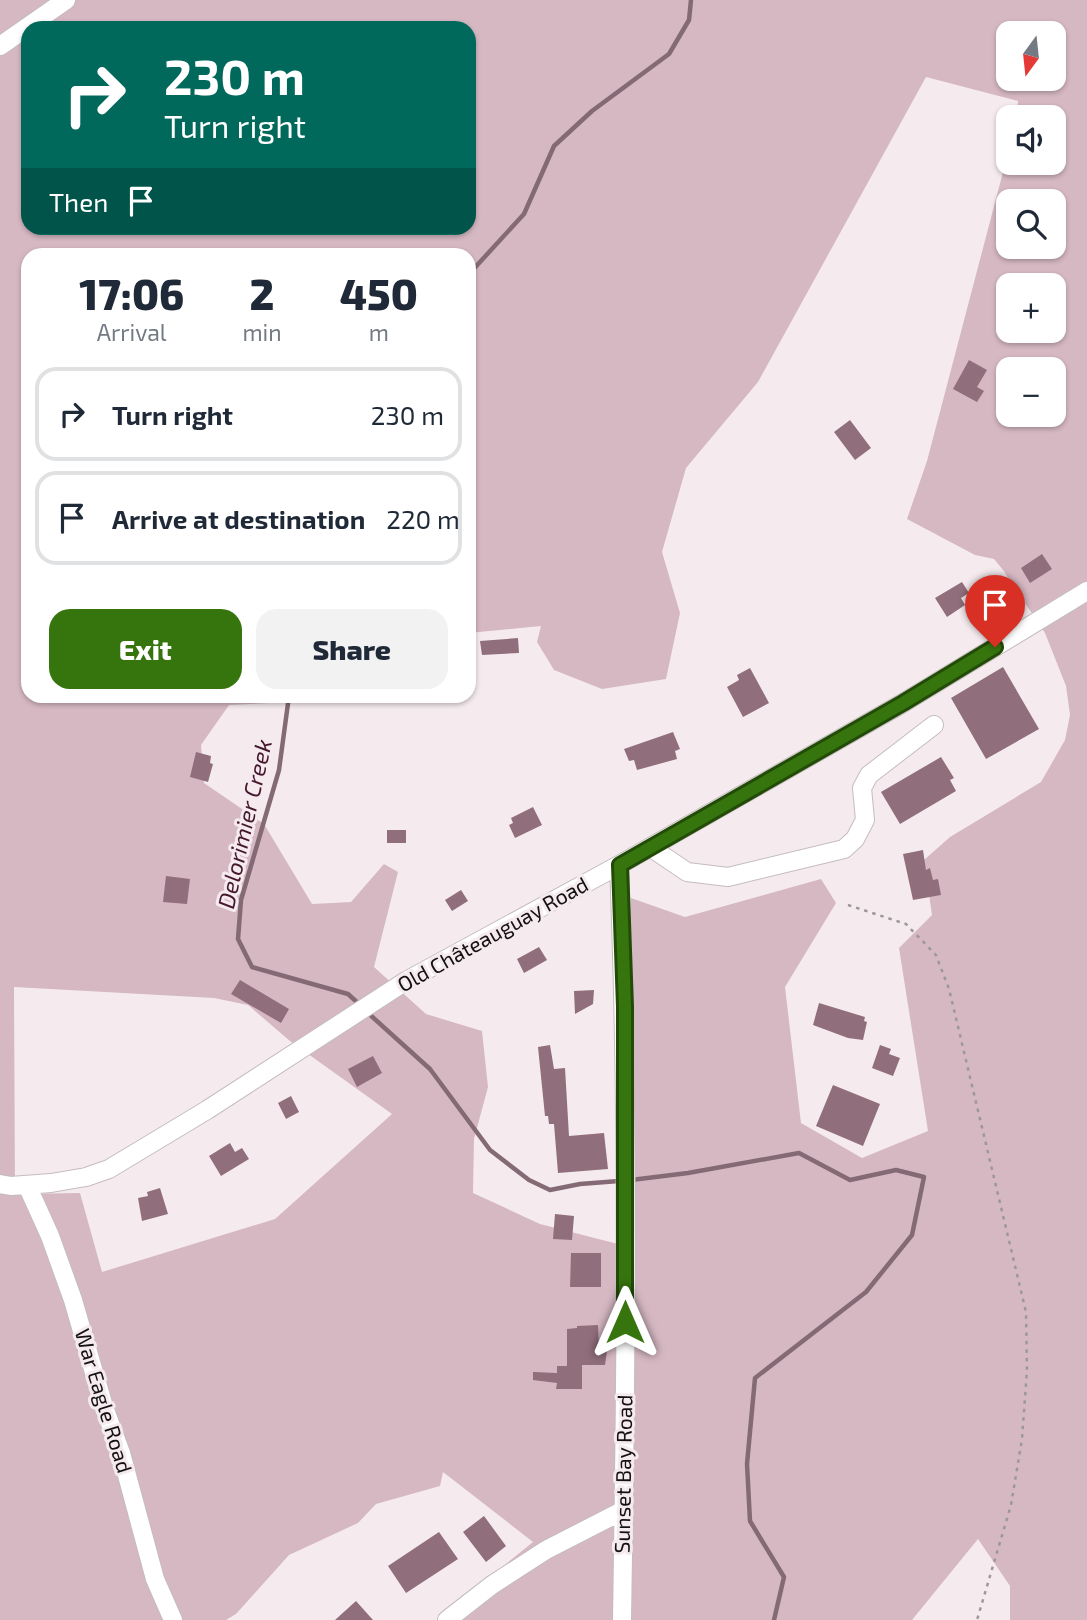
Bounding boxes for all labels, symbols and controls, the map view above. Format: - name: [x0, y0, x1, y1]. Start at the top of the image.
- north arrow: [996, 21, 1066, 91]
- map controls: [996, 21, 1066, 427]
- text: 230 m: [164, 46, 305, 105]
- icon: right: [49, 49, 140, 140]
- button: sound: [996, 105, 1066, 175]
- text: Turn right: [164, 106, 306, 144]
- icon: arrive: [122, 182, 160, 220]
- text: Then: [49, 186, 108, 217]
- button: search: [996, 189, 1066, 259]
- text: 17:06: [79, 268, 184, 318]
- text: 2: [250, 268, 274, 318]
- text: 450: [340, 268, 418, 318]
- button: +: [996, 273, 1066, 343]
- text: Arrival: [97, 318, 167, 346]
- text: min: [242, 318, 282, 346]
- text: m: [369, 318, 389, 346]
- button: −: [996, 357, 1066, 427]
- icon: right: [53, 395, 91, 433]
- text: Turn right: [112, 399, 233, 430]
- text: 230 m: [371, 399, 444, 430]
- icon: arrive: [53, 499, 91, 537]
- text: Arrive at destination: [112, 503, 365, 534]
- text: 220 m: [386, 503, 460, 534]
- pin: [965, 575, 1025, 647]
- icon: arrive: [976, 586, 1014, 624]
- button: Exit: [49, 609, 242, 689]
- button: Share: [256, 609, 448, 689]
- water label: Delorimier Creek: [211, 737, 277, 911]
- street label: Old Châteauguay Road: [392, 871, 592, 997]
- position arrow: [588, 1285, 662, 1359]
- street label: War Eagle Road: [71, 1325, 138, 1476]
- street label: Sunset Bay Road: [609, 1394, 636, 1554]

